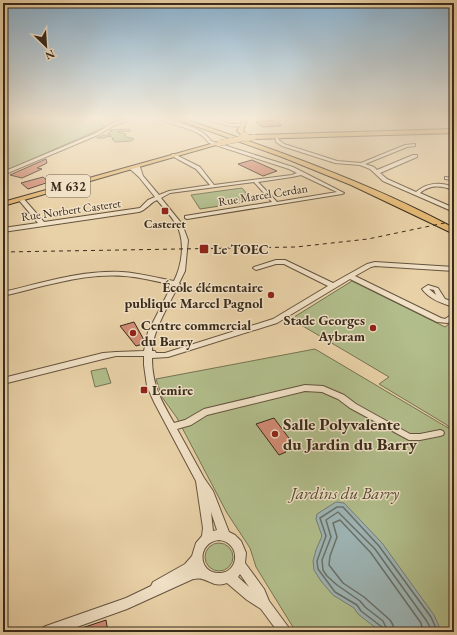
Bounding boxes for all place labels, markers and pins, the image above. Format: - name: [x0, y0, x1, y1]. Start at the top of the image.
- marker: Casteret: [160, 206, 170, 216]
- place label: Casteret: [144, 216, 186, 232]
- place label: Le TOEC: [213, 240, 269, 258]
- marker: Le TOEC: [198, 243, 210, 255]
- place label: École élémentaire publique Marcel Pagnol: [125, 278, 263, 312]
- marker: École élémentaire publique Marcel Pagnol: [266, 290, 276, 300]
- place label: Stade Georges Aybram: [284, 311, 366, 345]
- place label: Centre commercial du Barry: [141, 316, 251, 350]
- marker: Stade Georges Aybram: [368, 323, 378, 333]
- marker: Centre commercial du Barry: [128, 328, 138, 338]
- place label: Lemire: [152, 381, 193, 399]
- marker: Lemire: [139, 385, 149, 395]
- place label: Salle Polyvalente du Jardin du Barry: [283, 413, 418, 455]
- marker: Salle Polyvalente du Jardin du Barry: [270, 429, 280, 439]

